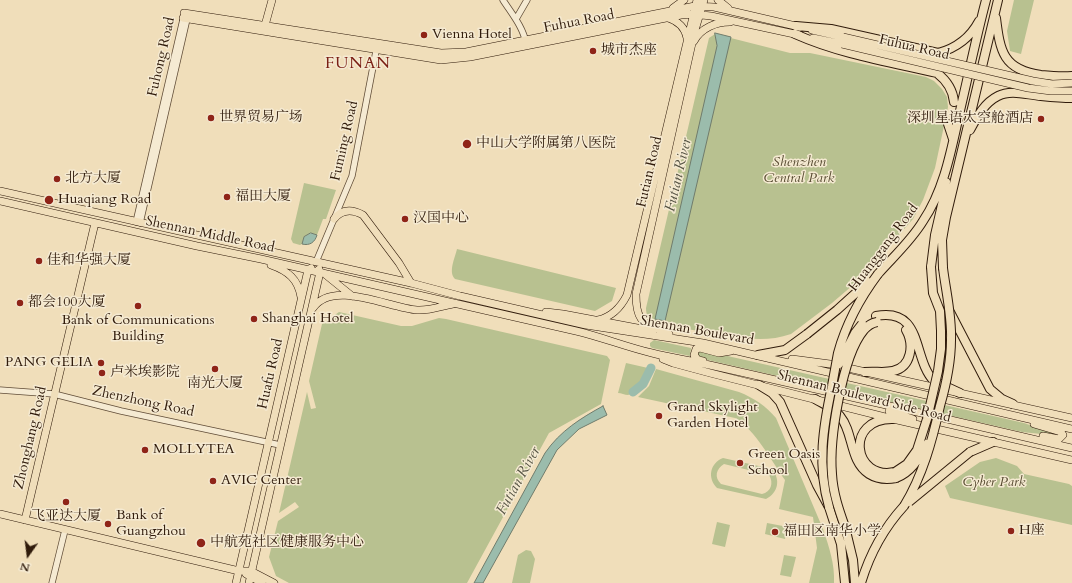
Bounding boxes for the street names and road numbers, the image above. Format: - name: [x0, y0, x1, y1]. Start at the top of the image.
- street label: Fuhua Road: [542, 7, 616, 37]
- street label: Fuhong Road: [145, 16, 179, 98]
- street label: Fuhua Road: [877, 32, 951, 64]
- street label: Fuming Road: [328, 99, 362, 183]
- street label: Futian Road: [634, 135, 666, 209]
- street label: Huanggang Road: [846, 201, 922, 295]
- street label: Shennan Middle Road: [144, 213, 276, 257]
- street label: Shennan Boulevard: [639, 313, 755, 349]
- street label: Huafu Road: [255, 337, 287, 411]
- street label: Shennan Boulevard Side Road: [776, 367, 952, 427]
- street label: Zhenzhong Road: [90, 383, 196, 421]
- street label: Zhonghang Road: [11, 385, 51, 491]

